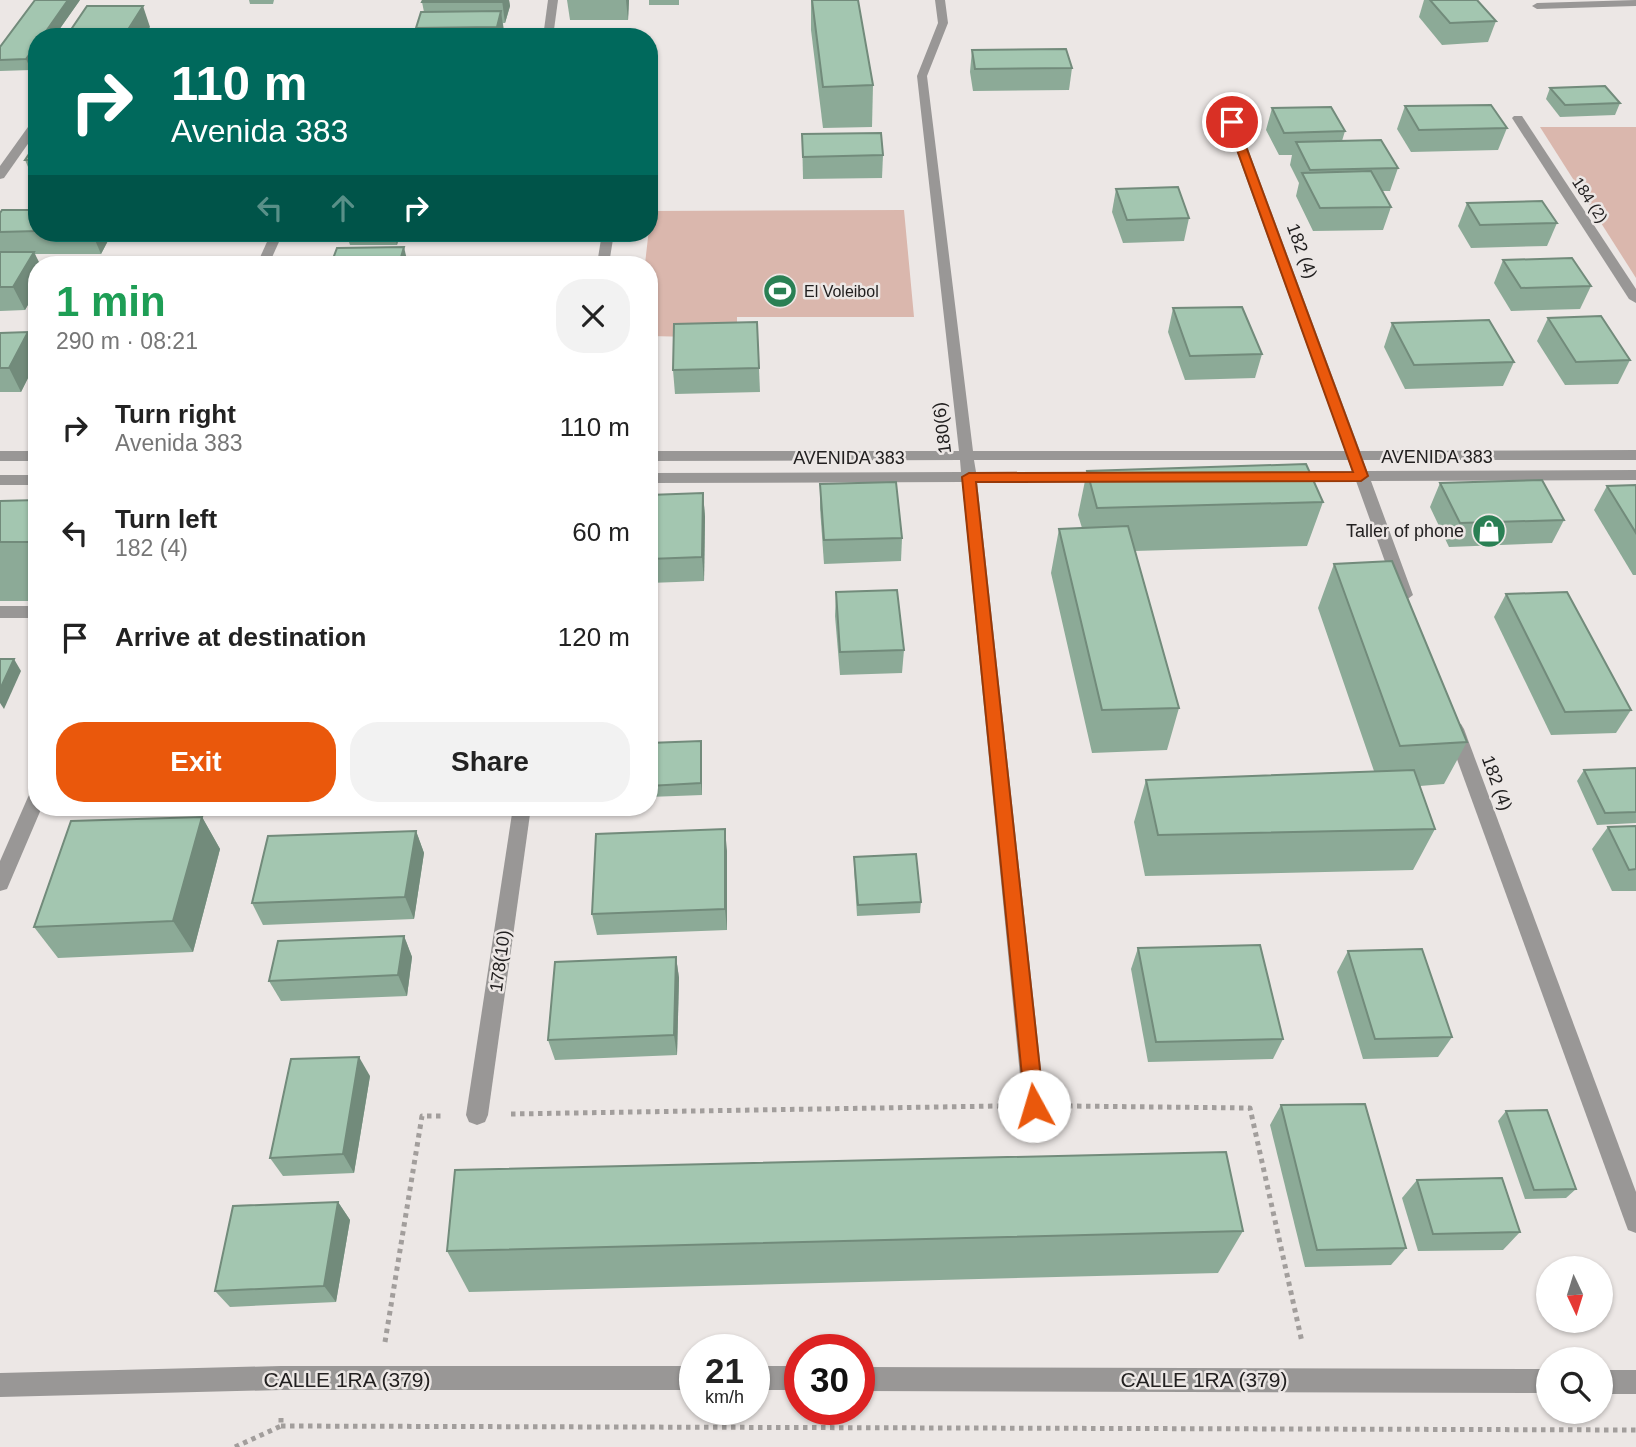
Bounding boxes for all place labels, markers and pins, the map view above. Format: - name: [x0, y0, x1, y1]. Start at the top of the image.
- pin: [1202, 92, 1262, 152]
- sports icon: El Voleibol: [761, 272, 799, 310]
- place label: El Voleibol: [804, 283, 879, 300]
- shop icon: Taller of phone: [1470, 512, 1508, 550]
- place label: Taller of phone: [1346, 521, 1464, 541]

